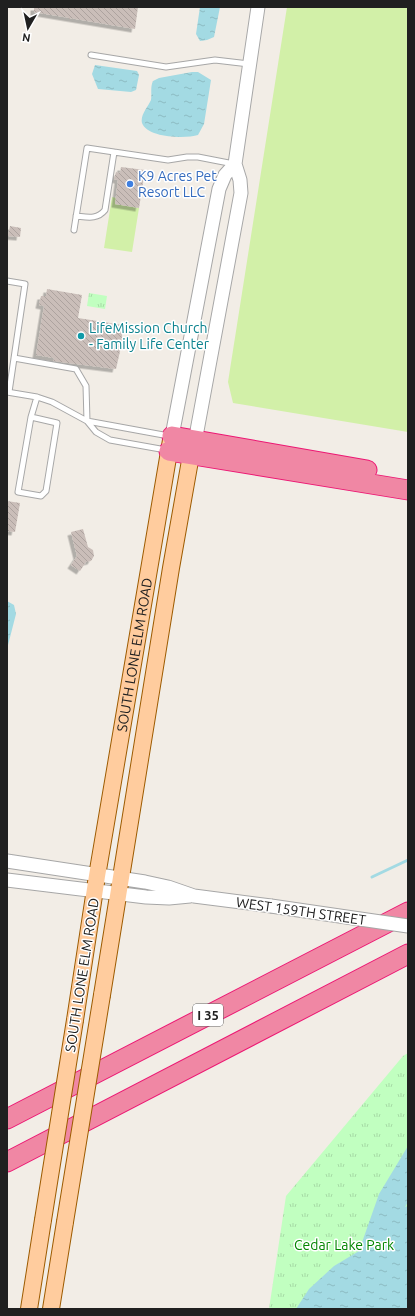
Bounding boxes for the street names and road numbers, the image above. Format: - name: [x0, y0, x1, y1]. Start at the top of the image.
- street label: SOUTH LONE ELM ROAD: [114, 576, 155, 733]
- street label: WEST 159TH STREET: [235, 894, 367, 928]
- street label: SOUTH LONE ELM ROAD: [62, 897, 102, 1053]
- road number: I 35: [193, 1004, 223, 1026]

